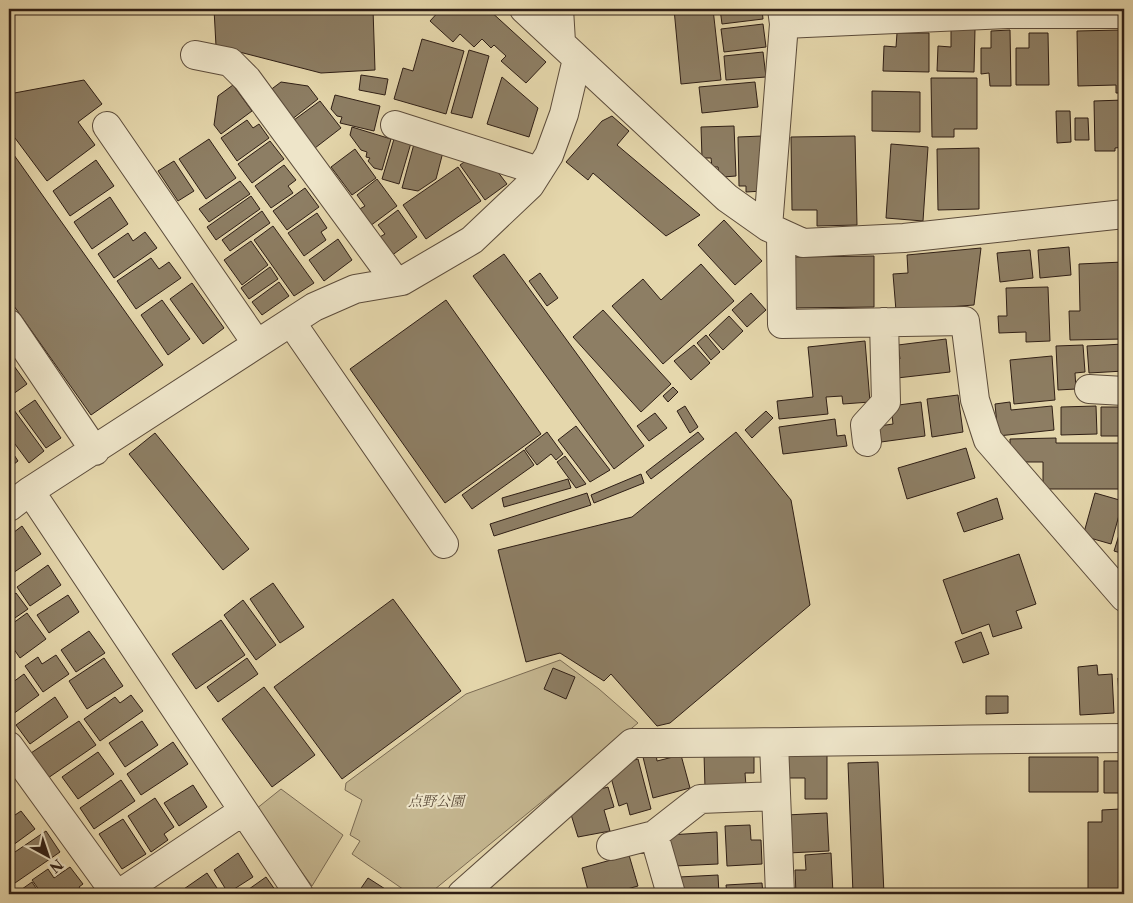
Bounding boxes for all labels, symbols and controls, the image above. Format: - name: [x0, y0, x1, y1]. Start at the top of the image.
- park label: 点野公園: [408, 792, 466, 810]
- north arrow: [22, 830, 72, 880]
- text: N: [46, 855, 67, 877]

